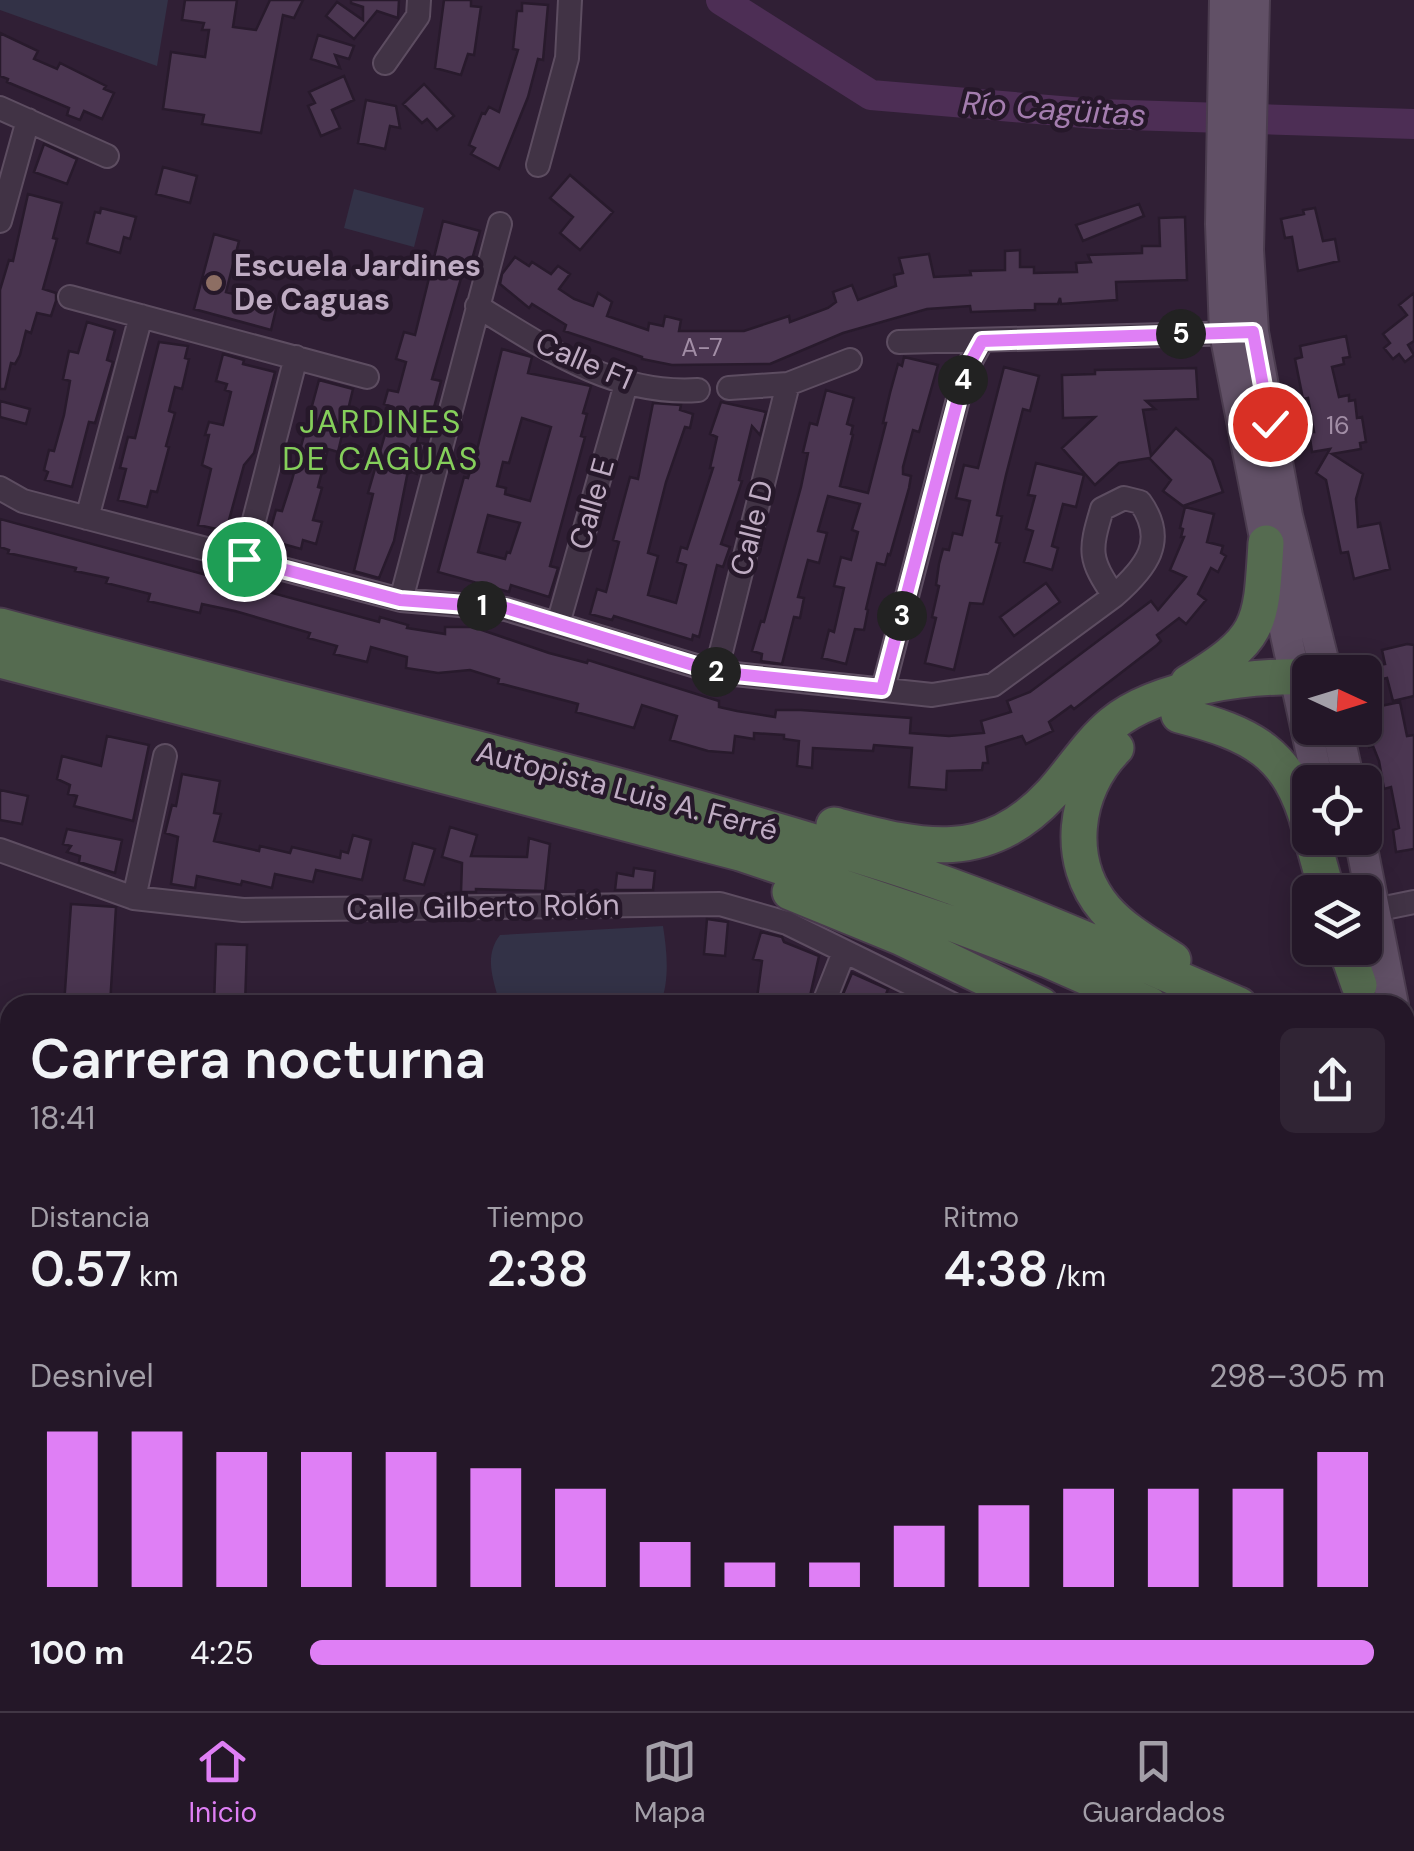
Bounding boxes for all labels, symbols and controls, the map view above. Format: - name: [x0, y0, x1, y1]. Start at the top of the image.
- water label: Río Cagüitas: [960, 82, 1148, 136]
- place label: Escuela Jardines De Caguas: [234, 246, 481, 319]
- marker: Escuela Jardines De Caguas: [203, 272, 225, 294]
- pin: 5: [1156, 309, 1206, 359]
- text: 5: [1172, 315, 1190, 352]
- street label: Calle F1: [530, 323, 639, 398]
- house number: A-7: [681, 331, 723, 364]
- pin: 4: [938, 355, 988, 405]
- text: 4: [954, 361, 972, 398]
- pin: [1228, 382, 1313, 467]
- icon: check: [1243, 397, 1298, 452]
- district label: JARDINES DE CAGUAS: [282, 401, 480, 480]
- house number: 16: [1326, 409, 1350, 442]
- street label: Calle E: [560, 454, 623, 554]
- street label: Calle D: [721, 476, 782, 580]
- pin: [202, 517, 287, 602]
- icon: arrive: [217, 532, 272, 587]
- pin: 1: [457, 581, 507, 631]
- text: 1: [477, 587, 487, 624]
- pin: 3: [877, 591, 927, 641]
- text: 3: [894, 597, 910, 634]
- pin: 2: [691, 647, 741, 697]
- text: 2: [708, 653, 724, 690]
- north arrow: [1292, 655, 1382, 745]
- map controls: [1292, 655, 1382, 965]
- street label: Autopista Luis A. Ferré: [472, 731, 782, 850]
- button: locate: [1292, 765, 1382, 855]
- button: layers: [1292, 875, 1382, 965]
- street label: Calle Gilberto Rolón: [346, 885, 620, 928]
- text: Carrera nocturna: [30, 1023, 486, 1095]
- button: share: [1280, 1028, 1385, 1133]
- text: 18:41: [30, 1097, 95, 1139]
- text: Distancia: [30, 1199, 150, 1236]
- text: Tiempo: [487, 1199, 584, 1236]
- text: Ritmo: [943, 1199, 1019, 1236]
- text: 0.57: [30, 1236, 132, 1302]
- text: 2:38: [487, 1236, 589, 1302]
- text: 4:38: [943, 1236, 1048, 1302]
- text: km: [132, 1258, 178, 1295]
- text: /km: [1048, 1258, 1106, 1295]
- text: Desnivel: [30, 1355, 154, 1397]
- text: 298–305 m: [1209, 1355, 1385, 1397]
- text: 100 m: [30, 1632, 124, 1674]
- text: 4:25: [190, 1632, 254, 1674]
- tab: Inicio: [188, 1734, 257, 1831]
- tab: Mapa: [634, 1734, 705, 1831]
- tab: Guardados: [1082, 1734, 1226, 1831]

